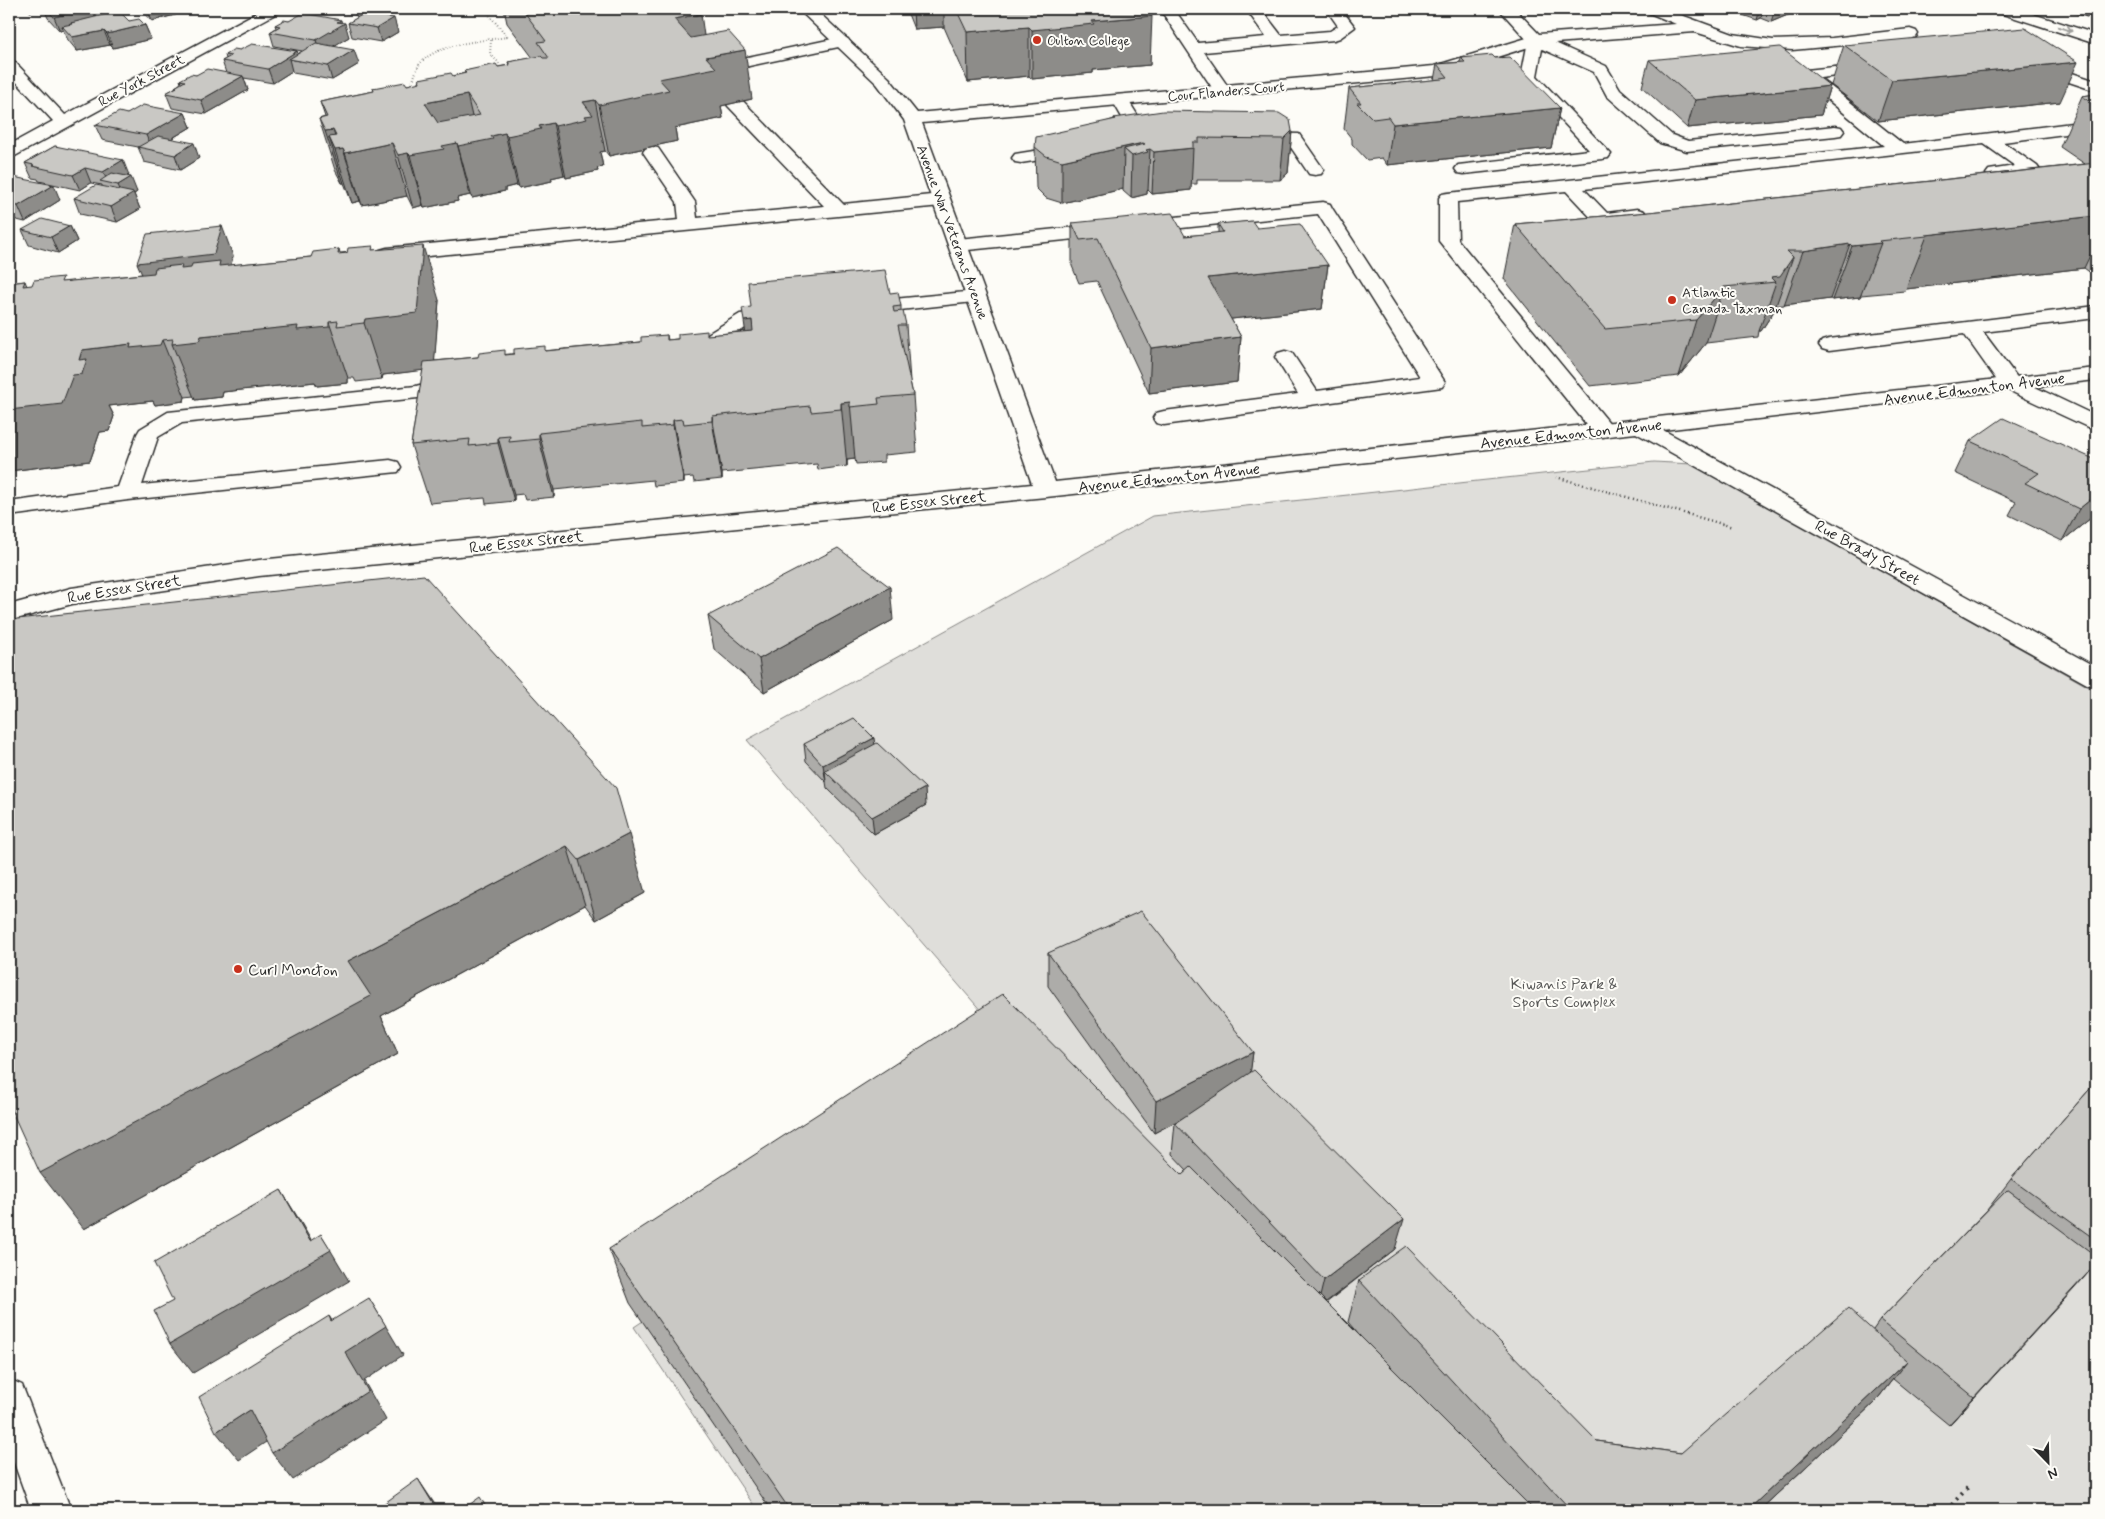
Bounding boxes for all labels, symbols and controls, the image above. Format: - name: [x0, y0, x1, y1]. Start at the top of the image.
- one-way arrow: [2057, 25, 2073, 34]
- place label: Oulton College: [1047, 32, 1130, 50]
- marker: Oulton College: [1031, 34, 1043, 46]
- street label: Rue York Street: [95, 50, 188, 111]
- street label: Cour Flanders Court: [1167, 78, 1285, 106]
- street label: Avenue War Veterans Avenue: [912, 143, 992, 323]
- place label: Atlantic Canada Taxman: [1682, 284, 1782, 318]
- marker: Atlantic Canada Taxman: [1666, 294, 1678, 306]
- street label: Avenue Edmonton Avenue: [1882, 368, 2066, 411]
- street label: Avenue Edmonton Avenue: [1479, 415, 1663, 454]
- street label: Avenue Edmonton Avenue: [1077, 459, 1261, 498]
- street label: Rue Essex Street: [871, 486, 988, 519]
- street label: Rue Brady Street: [1811, 516, 1924, 591]
- street label: Rue Essex Street: [468, 526, 585, 559]
- street label: Rue Essex Street: [66, 570, 183, 609]
- place label: Curl Moncton: [248, 960, 338, 981]
- marker: Curl Moncton: [232, 963, 244, 975]
- park label: Kiwanis Park & Sports Complex: [1510, 974, 1618, 1013]
- north arrow: [2022, 1436, 2072, 1486]
- text: N: [2045, 1463, 2060, 1483]

